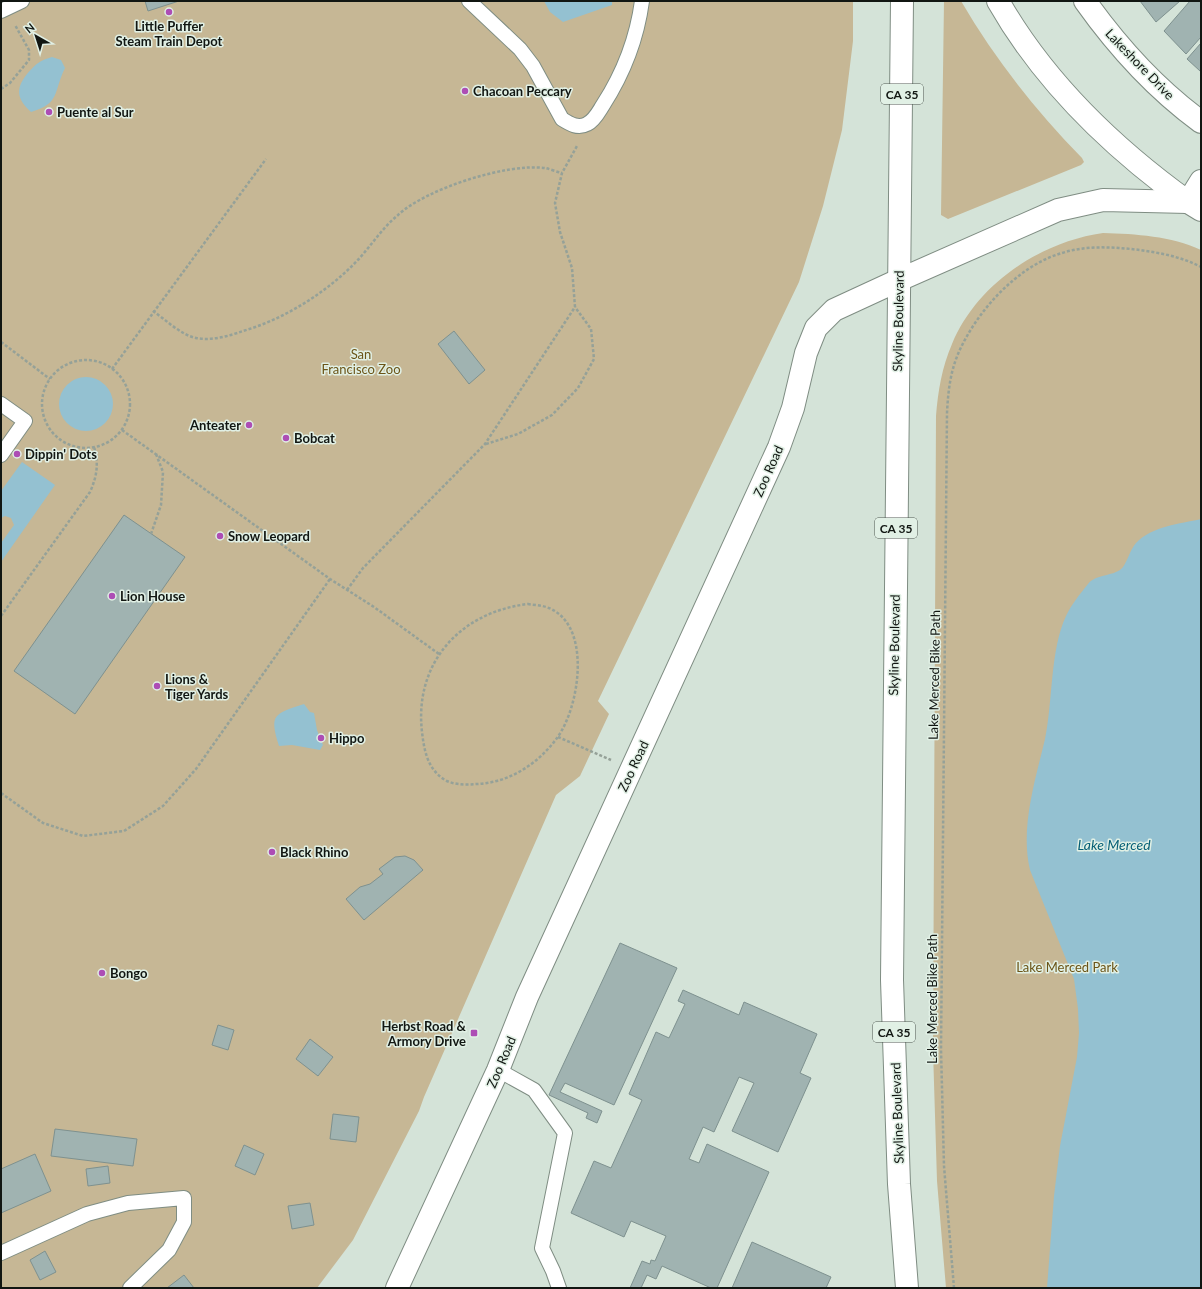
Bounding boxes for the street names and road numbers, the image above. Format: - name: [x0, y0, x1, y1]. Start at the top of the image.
- street label: Lakeshore Drive: [1102, 25, 1178, 103]
- road number: CA 35: [881, 84, 923, 104]
- street label: Skyline Boulevard: [889, 270, 907, 372]
- street label: Zoo Road: [750, 443, 786, 499]
- road number: CA 35: [875, 518, 917, 538]
- street label: Skyline Boulevard: [885, 594, 903, 696]
- street label: Lake Merced Bike Path: [925, 610, 943, 740]
- street label: Zoo Road: [614, 738, 652, 794]
- street label: Lake Merced Bike Path: [924, 934, 940, 1064]
- road number: CA 35: [873, 1022, 915, 1042]
- street label: Zoo Road: [483, 1034, 519, 1090]
- street label: Skyline Boulevard: [887, 1062, 907, 1164]

